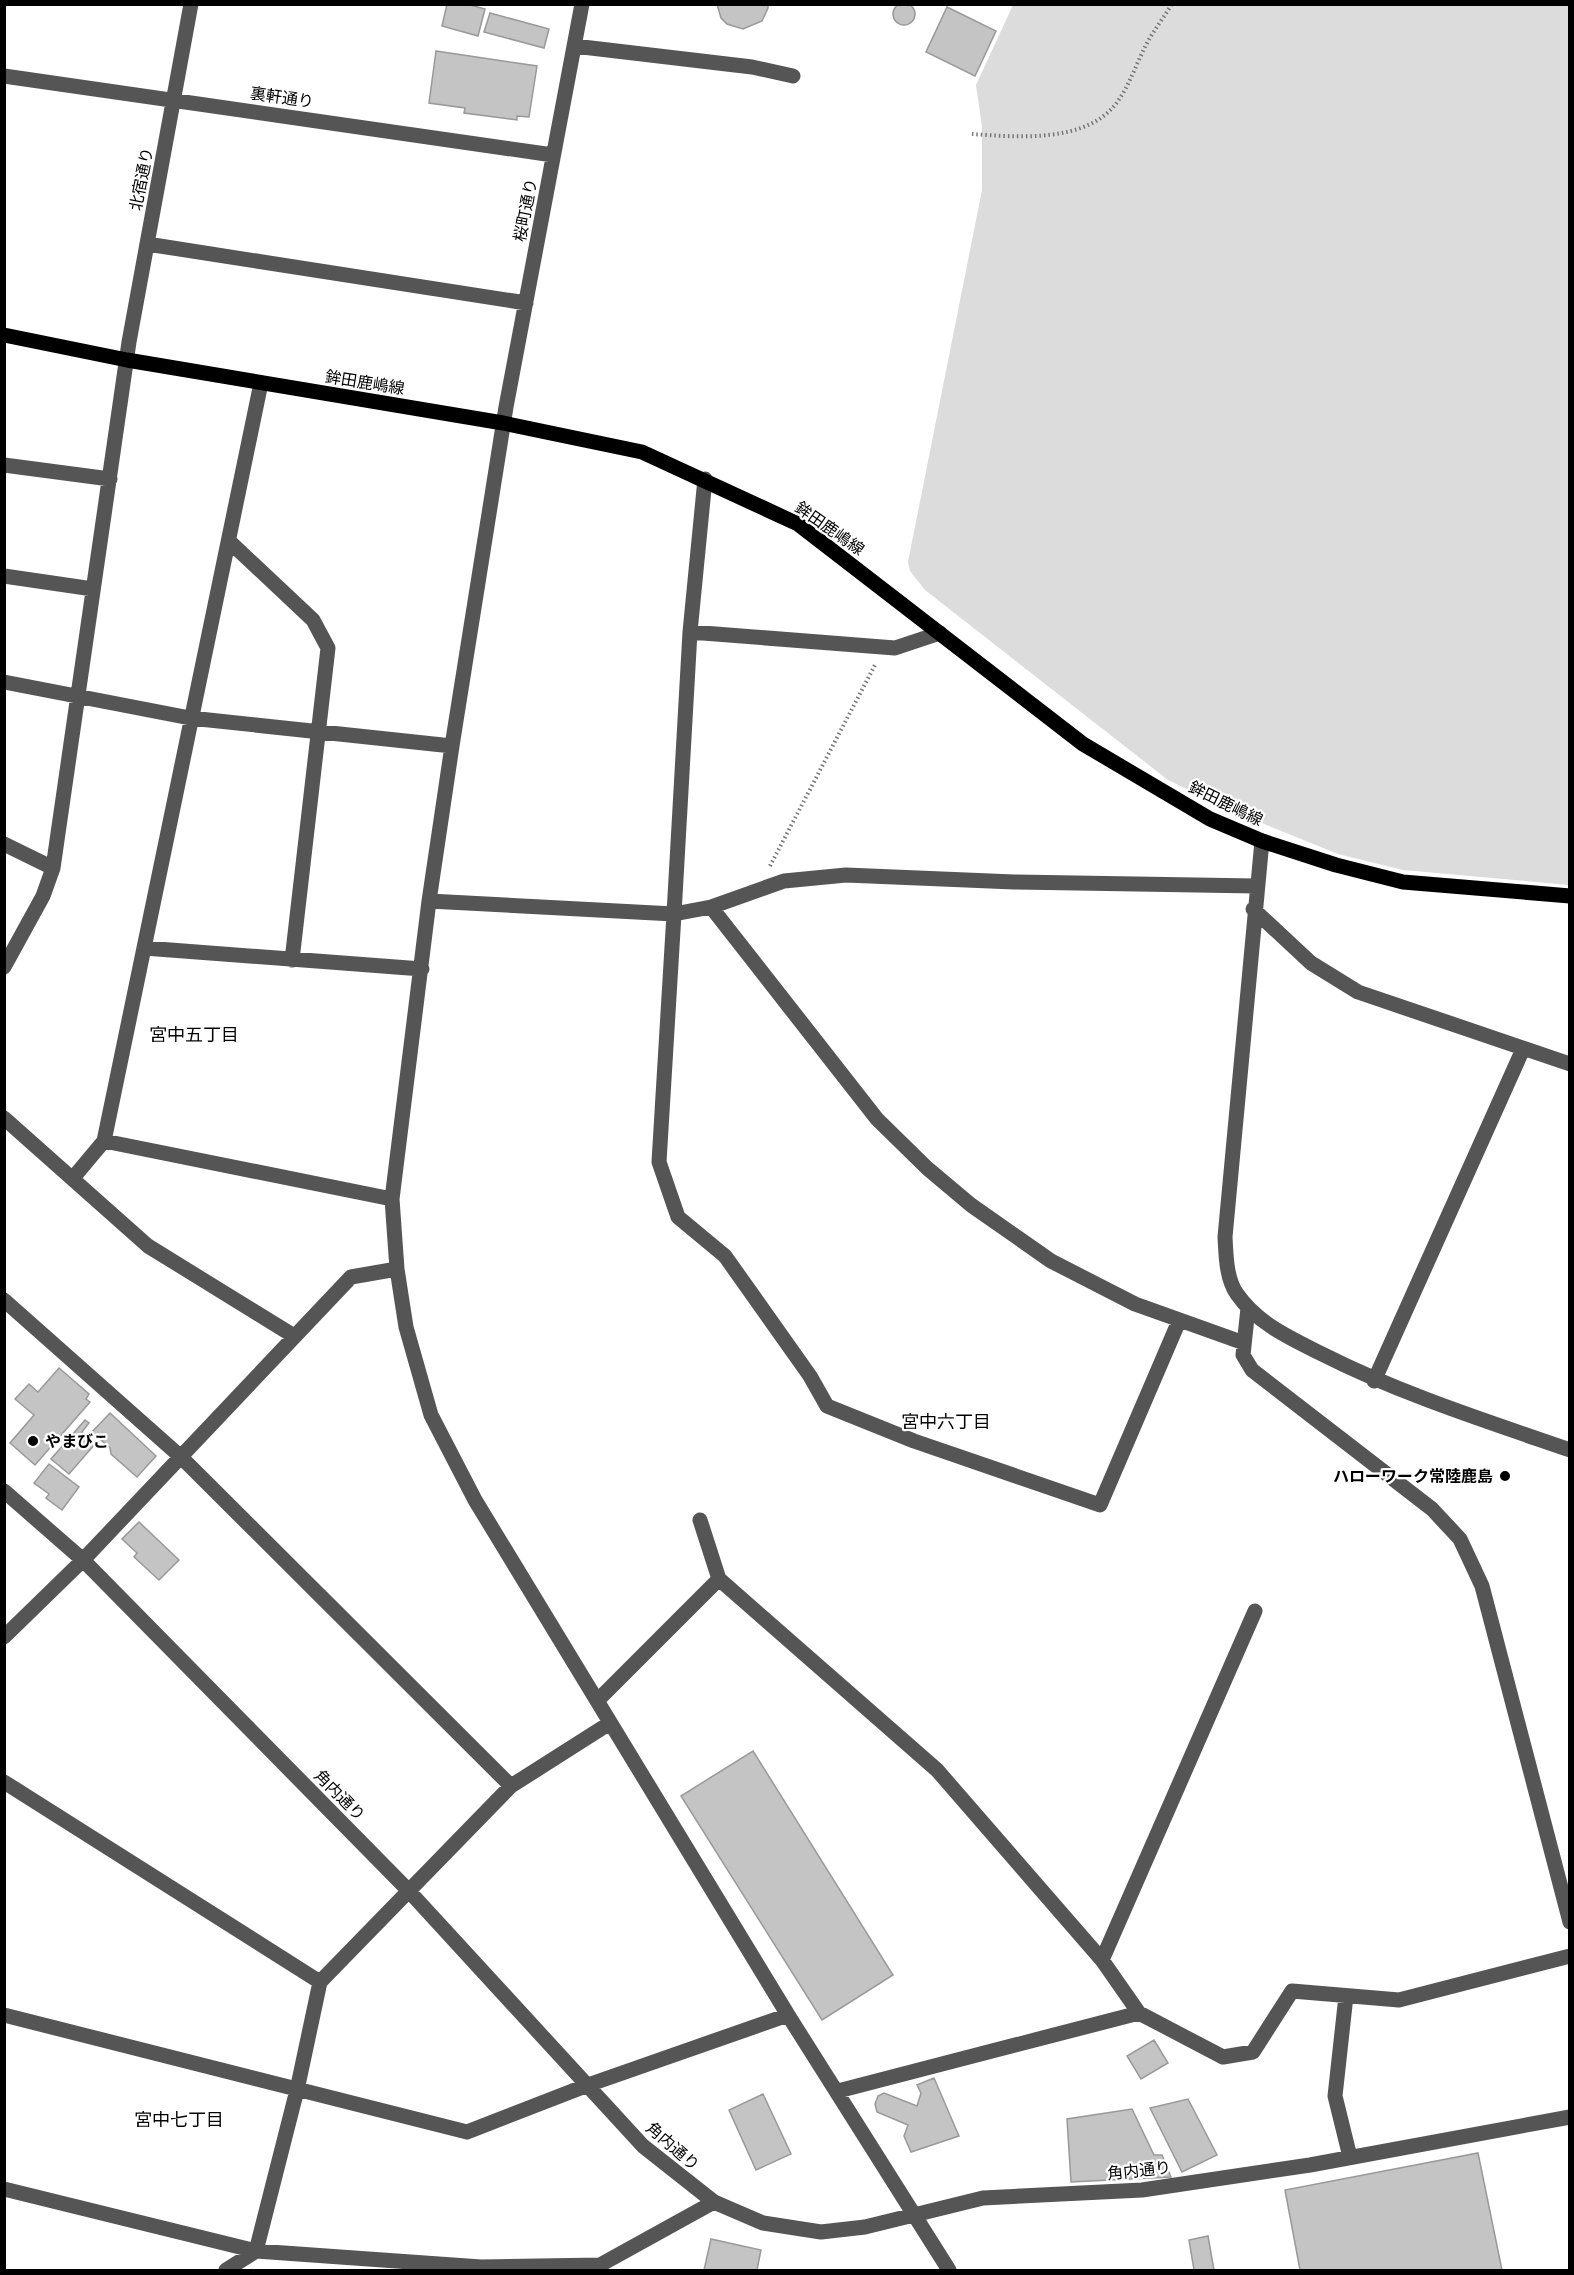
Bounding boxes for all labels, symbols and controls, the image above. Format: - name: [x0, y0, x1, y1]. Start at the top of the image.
- street label: 裏軒通り: [249, 83, 315, 112]
- street label: 北宿通り: [125, 146, 158, 213]
- street label: 桜町通り: [509, 177, 542, 244]
- street label: 鉾田鹿嶋線: [324, 366, 406, 399]
- street label: 鉾田鹿嶋線: [791, 497, 869, 560]
- street label: 鉾田鹿嶋線: [1185, 776, 1266, 830]
- district label: 宮中五丁目: [149, 1023, 239, 1047]
- district label: 宮中六丁目: [901, 1410, 991, 1434]
- place label: やまびこ: [45, 1431, 109, 1452]
- marker: やまびこ: [26, 1434, 40, 1448]
- place label: ハローワーク常陸鹿島: [1333, 1466, 1493, 1487]
- marker: ハローワーク常陸鹿島: [1498, 1469, 1512, 1483]
- street label: 角内通り: [310, 1765, 370, 1825]
- district label: 宮中七丁目: [134, 2108, 224, 2132]
- street label: 角内通り: [642, 2117, 704, 2175]
- street label: 角内通り: [1106, 2157, 1172, 2184]

